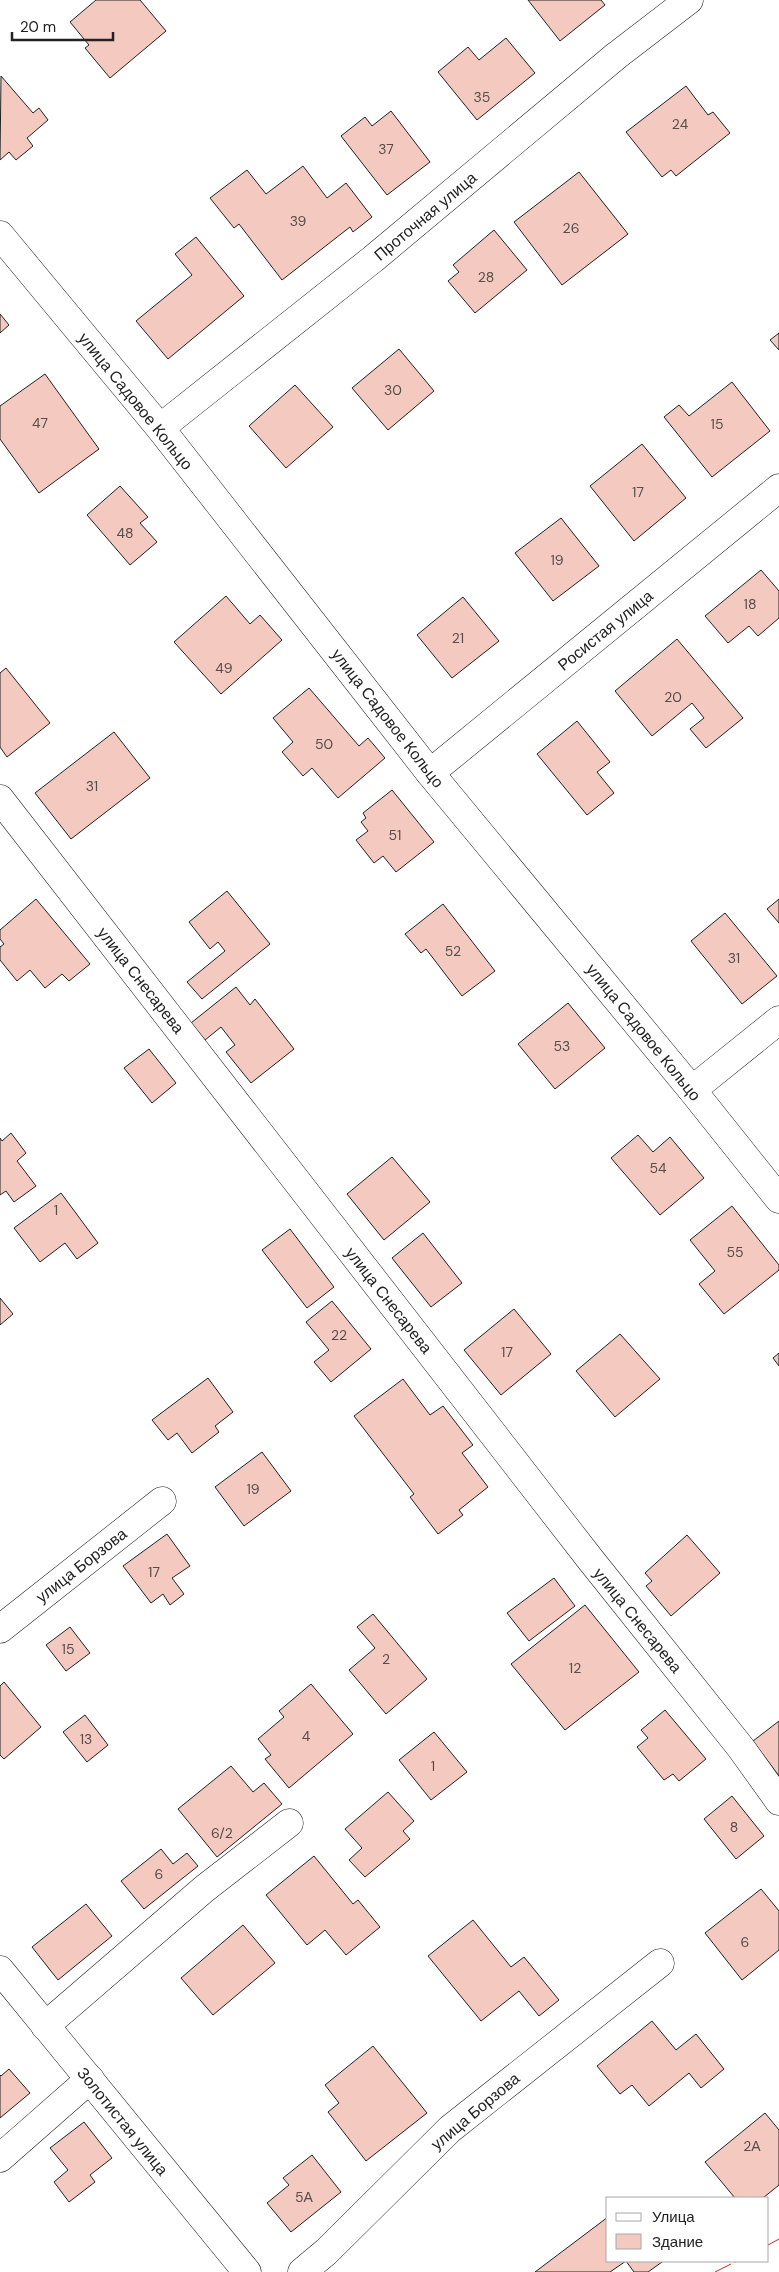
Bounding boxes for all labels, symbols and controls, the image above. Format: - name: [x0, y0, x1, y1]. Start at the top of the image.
- scale bar: [12, 10, 114, 42]
- text: 20 m: [20, 17, 56, 37]
- house number: 35: [474, 88, 490, 106]
- house number: 24: [672, 115, 689, 133]
- house number: 37: [378, 140, 394, 158]
- street label: Проточная улица: [370, 167, 481, 265]
- house number: 39: [290, 212, 307, 230]
- house number: 26: [563, 219, 579, 237]
- house number: 28: [478, 268, 494, 286]
- street label: улица Садовое Кольцо: [74, 328, 198, 474]
- house number: 30: [384, 381, 402, 399]
- house number: 47: [32, 414, 48, 432]
- house number: 15: [711, 415, 723, 433]
- house number: 17: [632, 483, 644, 501]
- house number: 48: [116, 524, 134, 542]
- house number: 19: [550, 551, 564, 569]
- street label: Росистая улица: [553, 585, 657, 675]
- house number: 18: [744, 595, 756, 613]
- house number: 21: [452, 629, 464, 647]
- street label: улица Садовое Кольцо: [327, 645, 449, 792]
- house number: 49: [215, 659, 233, 677]
- house number: 20: [664, 688, 682, 706]
- house number: 50: [315, 735, 333, 753]
- house number: 31: [86, 777, 98, 795]
- house number: 51: [389, 826, 401, 844]
- street label: улица Снесарева: [92, 923, 189, 1038]
- house number: 52: [445, 942, 461, 960]
- house number: 31: [728, 949, 740, 967]
- street label: улица Садовое Кольцо: [582, 959, 706, 1105]
- house number: 53: [554, 1037, 570, 1055]
- house number: 54: [649, 1159, 667, 1177]
- house number: 1: [54, 1201, 58, 1219]
- street label: улица Снесарева: [340, 1243, 437, 1358]
- house number: 55: [726, 1243, 744, 1261]
- house number: 22: [331, 1326, 347, 1344]
- house number: 17: [501, 1343, 513, 1361]
- house number: 19: [246, 1480, 260, 1498]
- street label: улица Борзова: [32, 1523, 131, 1607]
- house number: 17: [148, 1563, 160, 1581]
- street label: улица Снесарева: [589, 1563, 687, 1677]
- house number: 15: [62, 1640, 74, 1658]
- house number: 2: [382, 1650, 390, 1668]
- house number: 12: [569, 1659, 581, 1677]
- house number: 4: [302, 1727, 311, 1745]
- house number: 13: [80, 1730, 92, 1748]
- house number: 1: [431, 1757, 435, 1775]
- house number: 8: [730, 1818, 738, 1836]
- house number: 6/2: [211, 1824, 233, 1842]
- house number: 6: [155, 1865, 163, 1883]
- house number: 6: [741, 1933, 749, 1951]
- street label: Золотистая улица: [72, 2063, 173, 2180]
- street label: улица Борзова: [427, 2068, 524, 2155]
- house number: 2А: [743, 2137, 761, 2155]
- house number: 5А: [295, 2188, 314, 2206]
- legend: [606, 2197, 769, 2262]
- text: Улица: [652, 2207, 695, 2227]
- text: Здание: [652, 2232, 703, 2252]

